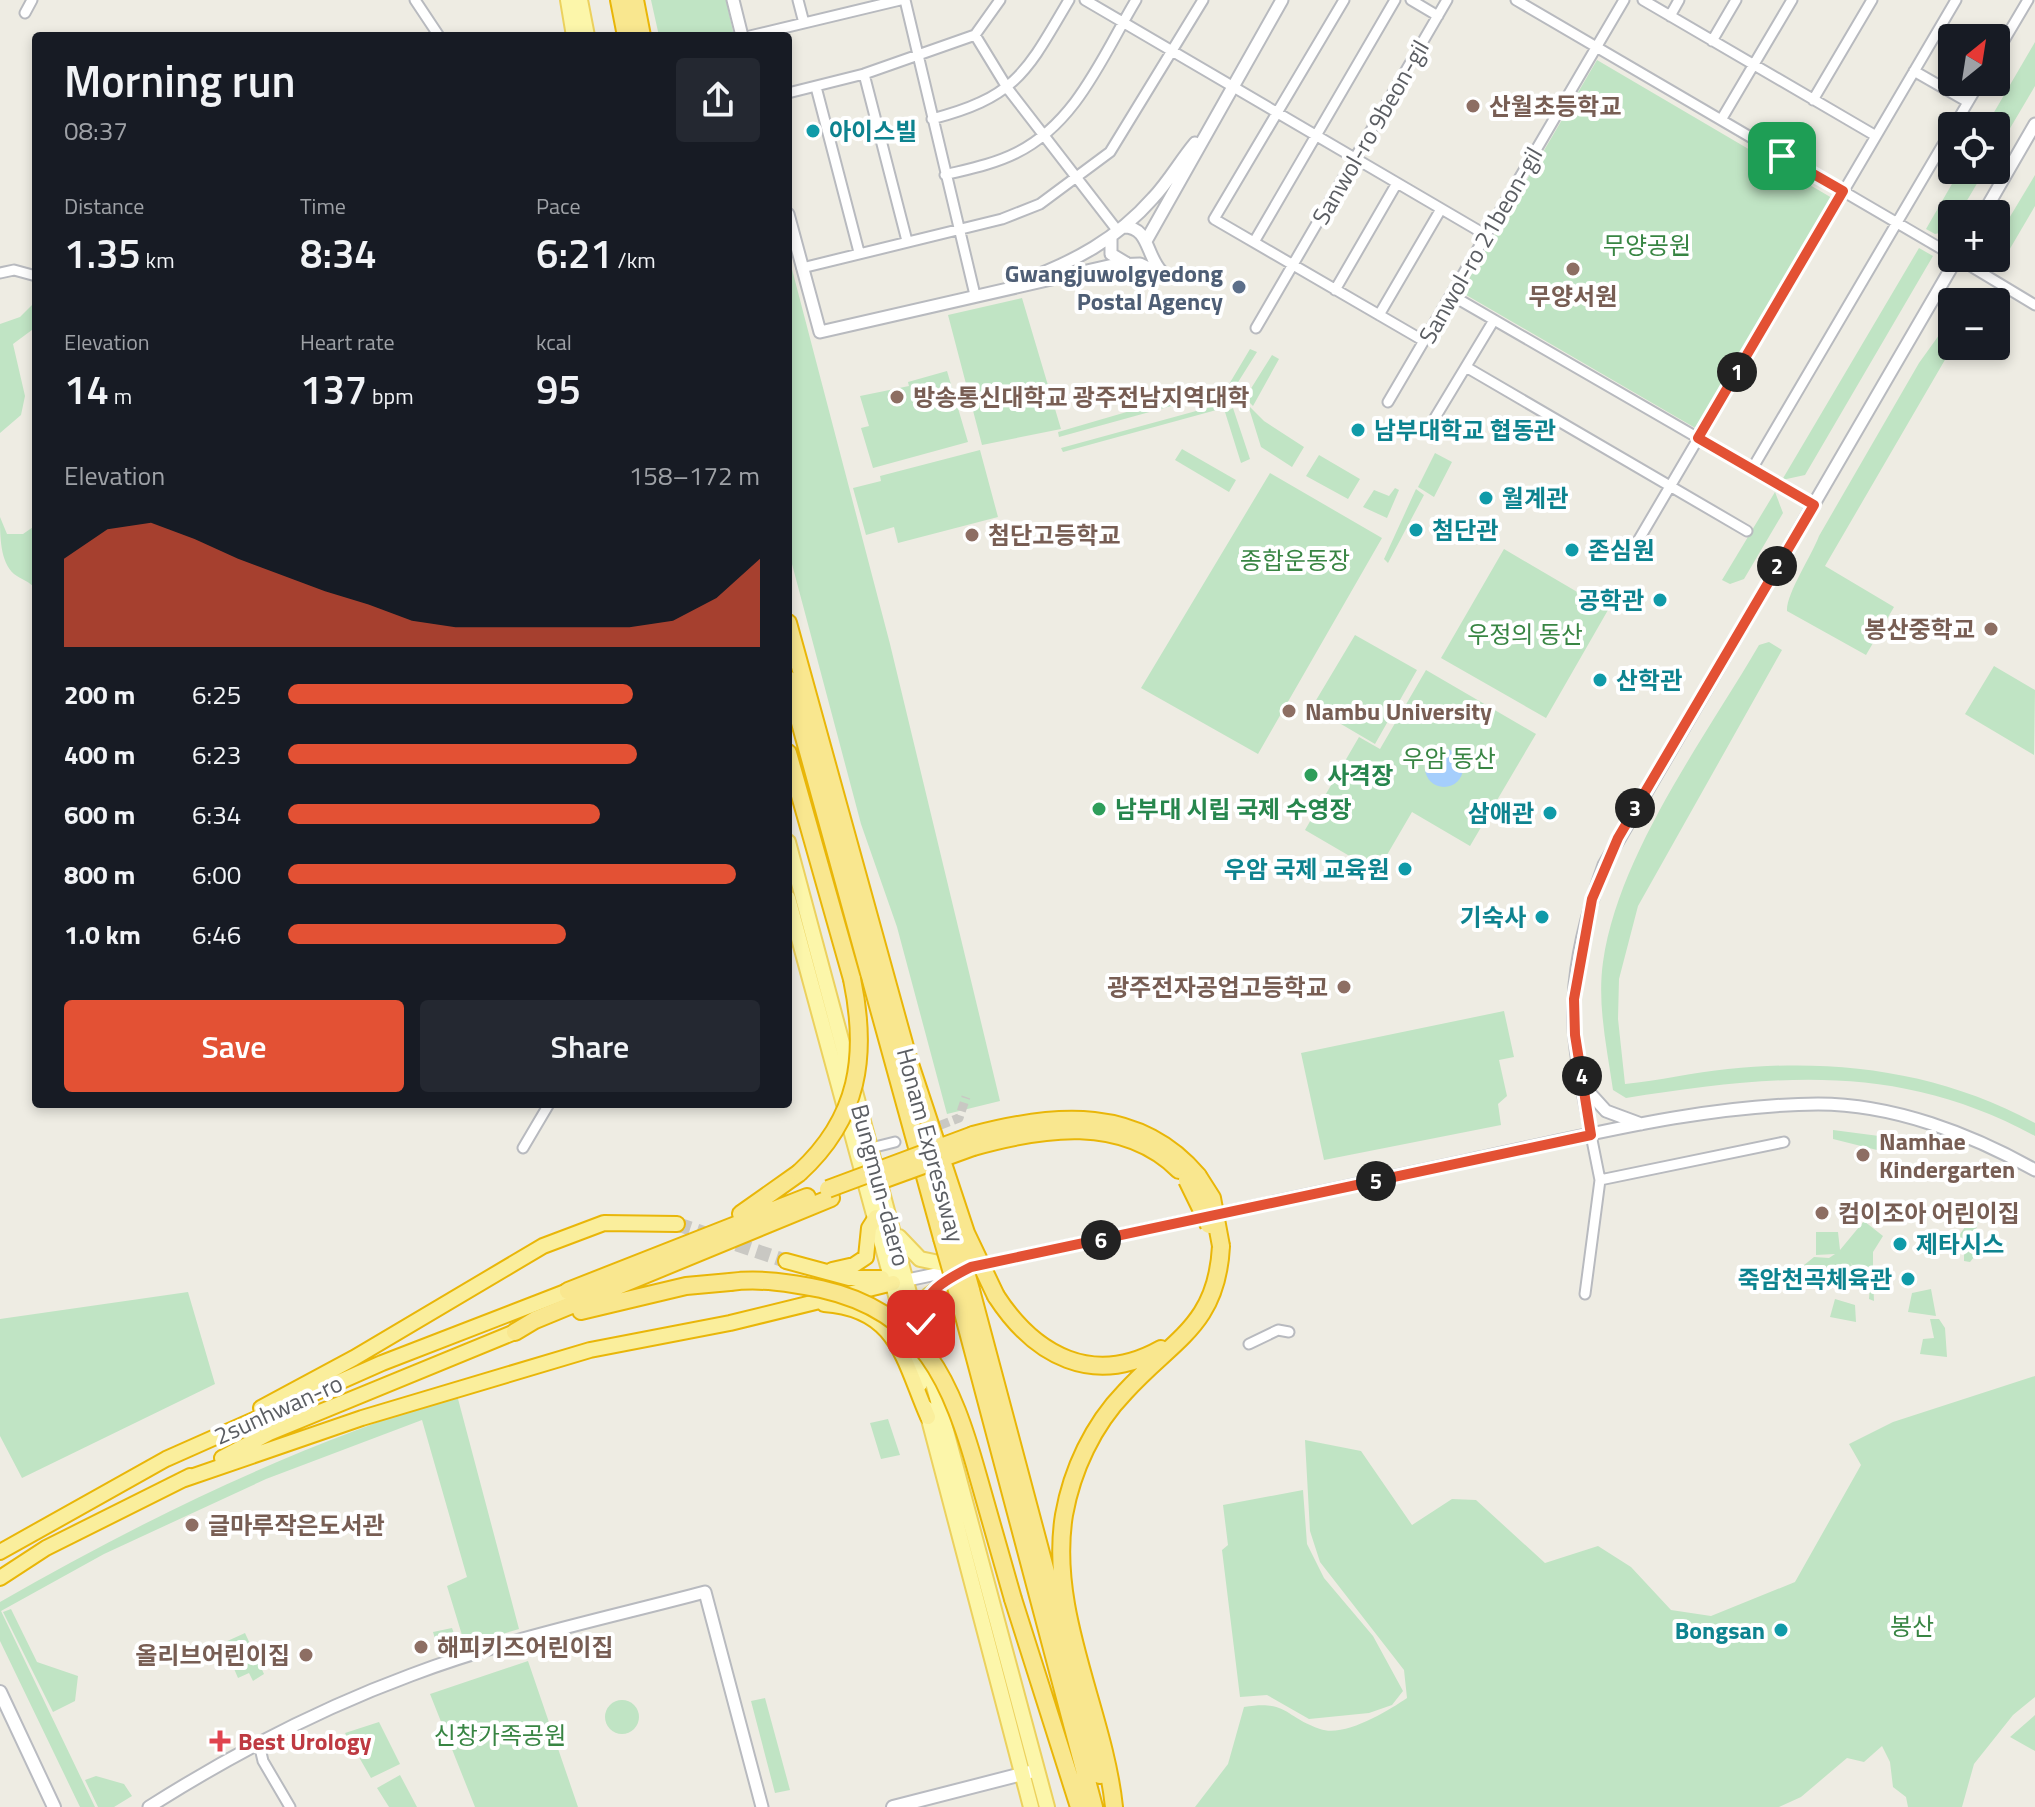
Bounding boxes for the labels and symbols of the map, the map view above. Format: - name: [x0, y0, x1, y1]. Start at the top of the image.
- north arrow: [1938, 24, 2010, 96]
- street label: Sanwol-ro 9beon-gil: [1302, 33, 1438, 231]
- place label: 산월초등학교: [1489, 88, 1621, 124]
- marker: 산월초등학교: [1464, 97, 1482, 115]
- place label: 아이스빌: [829, 113, 917, 149]
- marker: 아이스빌: [804, 122, 822, 140]
- pin: [1748, 122, 1816, 190]
- street label: Sanwol-ro 21beon-gil: [1409, 140, 1551, 350]
- park label: 무양공원: [1603, 227, 1691, 263]
- place label: Gwangjuwolgyedong Postal Agency: [1005, 255, 1223, 319]
- marker: 무양서원: [1564, 260, 1582, 278]
- marker: Gwangjuwolgyedong Postal Agency: [1230, 278, 1248, 296]
- place label: 무양서원: [1529, 278, 1617, 314]
- pin: 1: [1717, 352, 1757, 392]
- place label: 방송통신대학교 광주전남지역대학: [913, 379, 1249, 415]
- marker: 방송통신대학교 광주전남지역대학: [888, 388, 906, 406]
- place label: 남부대학교 협동관: [1374, 412, 1556, 448]
- marker: 남부대학교 협동관: [1349, 421, 1367, 439]
- place label: 월계관: [1502, 480, 1568, 516]
- marker: 월계관: [1477, 489, 1495, 507]
- place label: 첨단관: [1432, 512, 1498, 548]
- place label: 첨단고등학교: [988, 517, 1120, 553]
- marker: 첨단관: [1407, 521, 1425, 539]
- marker: 첨단고등학교: [963, 526, 981, 544]
- place label: 존심원: [1588, 532, 1654, 568]
- marker: 존심원: [1563, 541, 1581, 559]
- park label: 종합운동장: [1240, 542, 1350, 578]
- pin: 2: [1757, 546, 1797, 586]
- place label: 공학관: [1578, 582, 1644, 618]
- marker: 공학관: [1651, 591, 1669, 609]
- place label: 봉산중학교: [1865, 611, 1975, 647]
- park label: 우정의 동산: [1467, 616, 1583, 652]
- marker: 봉산중학교: [1982, 620, 2000, 638]
- place label: 산학관: [1616, 662, 1682, 698]
- marker: 산학관: [1591, 671, 1609, 689]
- place label: Nambu University: [1305, 693, 1492, 729]
- marker: Nambu University: [1280, 702, 1298, 720]
- park label: 우암 동산: [1402, 740, 1496, 776]
- place label: 사격장: [1327, 757, 1393, 793]
- marker: 사격장: [1302, 766, 1320, 784]
- pin: 3: [1615, 788, 1655, 828]
- place label: 남부대 시립 국제 수영장: [1115, 791, 1352, 827]
- place label: 삼애관: [1468, 795, 1534, 831]
- marker: 남부대 시립 국제 수영장: [1090, 800, 1108, 818]
- marker: 삼애관: [1541, 804, 1559, 822]
- place label: 우암 국제 교육원: [1224, 851, 1389, 887]
- marker: 우암 국제 교육원: [1396, 860, 1414, 878]
- place label: 기숙사: [1460, 899, 1526, 935]
- marker: 기숙사: [1533, 908, 1551, 926]
- place label: 광주전자공업고등학교: [1107, 969, 1328, 1005]
- marker: 광주전자공업고등학교: [1335, 978, 1353, 996]
- street label: Honam Expressway: [888, 1044, 974, 1247]
- pin: 4: [1562, 1056, 1602, 1096]
- street label: Bungmun-daero: [842, 1100, 920, 1270]
- place label: Namhae Kindergarten: [1879, 1123, 2015, 1187]
- marker: Namhae Kindergarten: [1854, 1146, 1872, 1164]
- pin: 5: [1356, 1161, 1396, 1201]
- place label: 컴이조아 어린이집: [1838, 1195, 2020, 1231]
- marker: 컴이조아 어린이집: [1813, 1204, 1831, 1222]
- pin: 6: [1081, 1220, 1121, 1260]
- place label: 제타시스: [1916, 1226, 2004, 1262]
- marker: 제타시스: [1891, 1235, 1909, 1253]
- place label: 죽암천곡체육관: [1737, 1261, 1892, 1297]
- marker: 죽암천곡체육관: [1899, 1270, 1917, 1288]
- pin: [887, 1290, 955, 1358]
- street label: 2sunhwan-ro: [208, 1365, 348, 1453]
- place label: 글마루작은도서관: [208, 1507, 385, 1543]
- marker: 글마루작은도서관: [183, 1516, 201, 1534]
- park label: 봉산: [1890, 1608, 1934, 1644]
- place label: Bongsan: [1675, 1612, 1765, 1648]
- marker: Bongsan: [1772, 1621, 1790, 1639]
- place label: 해피키즈어린이집: [437, 1629, 614, 1665]
- place label: 올리브어린이집: [135, 1637, 290, 1673]
- marker: 해피키즈어린이집: [412, 1638, 430, 1656]
- marker: 올리브어린이집: [297, 1646, 315, 1664]
- park label: 신창가족공원: [434, 1717, 566, 1753]
- place label: Best Urology: [238, 1723, 372, 1759]
- marker: Best Urology: [209, 1730, 231, 1752]

